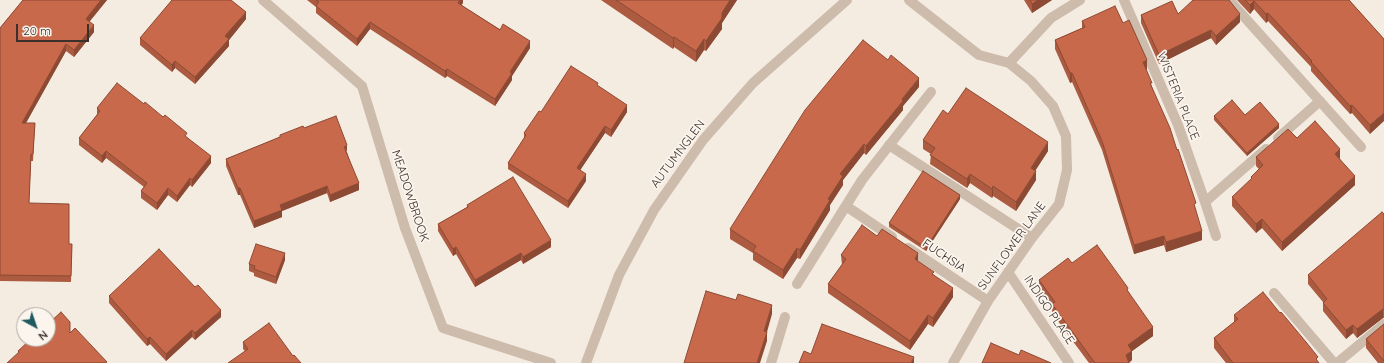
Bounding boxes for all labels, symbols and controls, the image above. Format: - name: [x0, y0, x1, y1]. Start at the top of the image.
- scale bar: [18, 16, 91, 42]
- text: 20 m: [23, 23, 51, 38]
- street label: WISTERIA PLACE: [1154, 50, 1202, 142]
- street label: AUTUMNGLEN: [648, 117, 708, 191]
- street label: MEADOWBROOK: [388, 148, 432, 244]
- street label: SUNFLOWER LANE: [975, 199, 1049, 293]
- street label: FUCHSIA: [920, 236, 968, 276]
- street label: INDIGO PLACE: [1021, 273, 1077, 347]
- north arrow: [16, 307, 56, 347]
- text: N: [35, 327, 51, 343]

